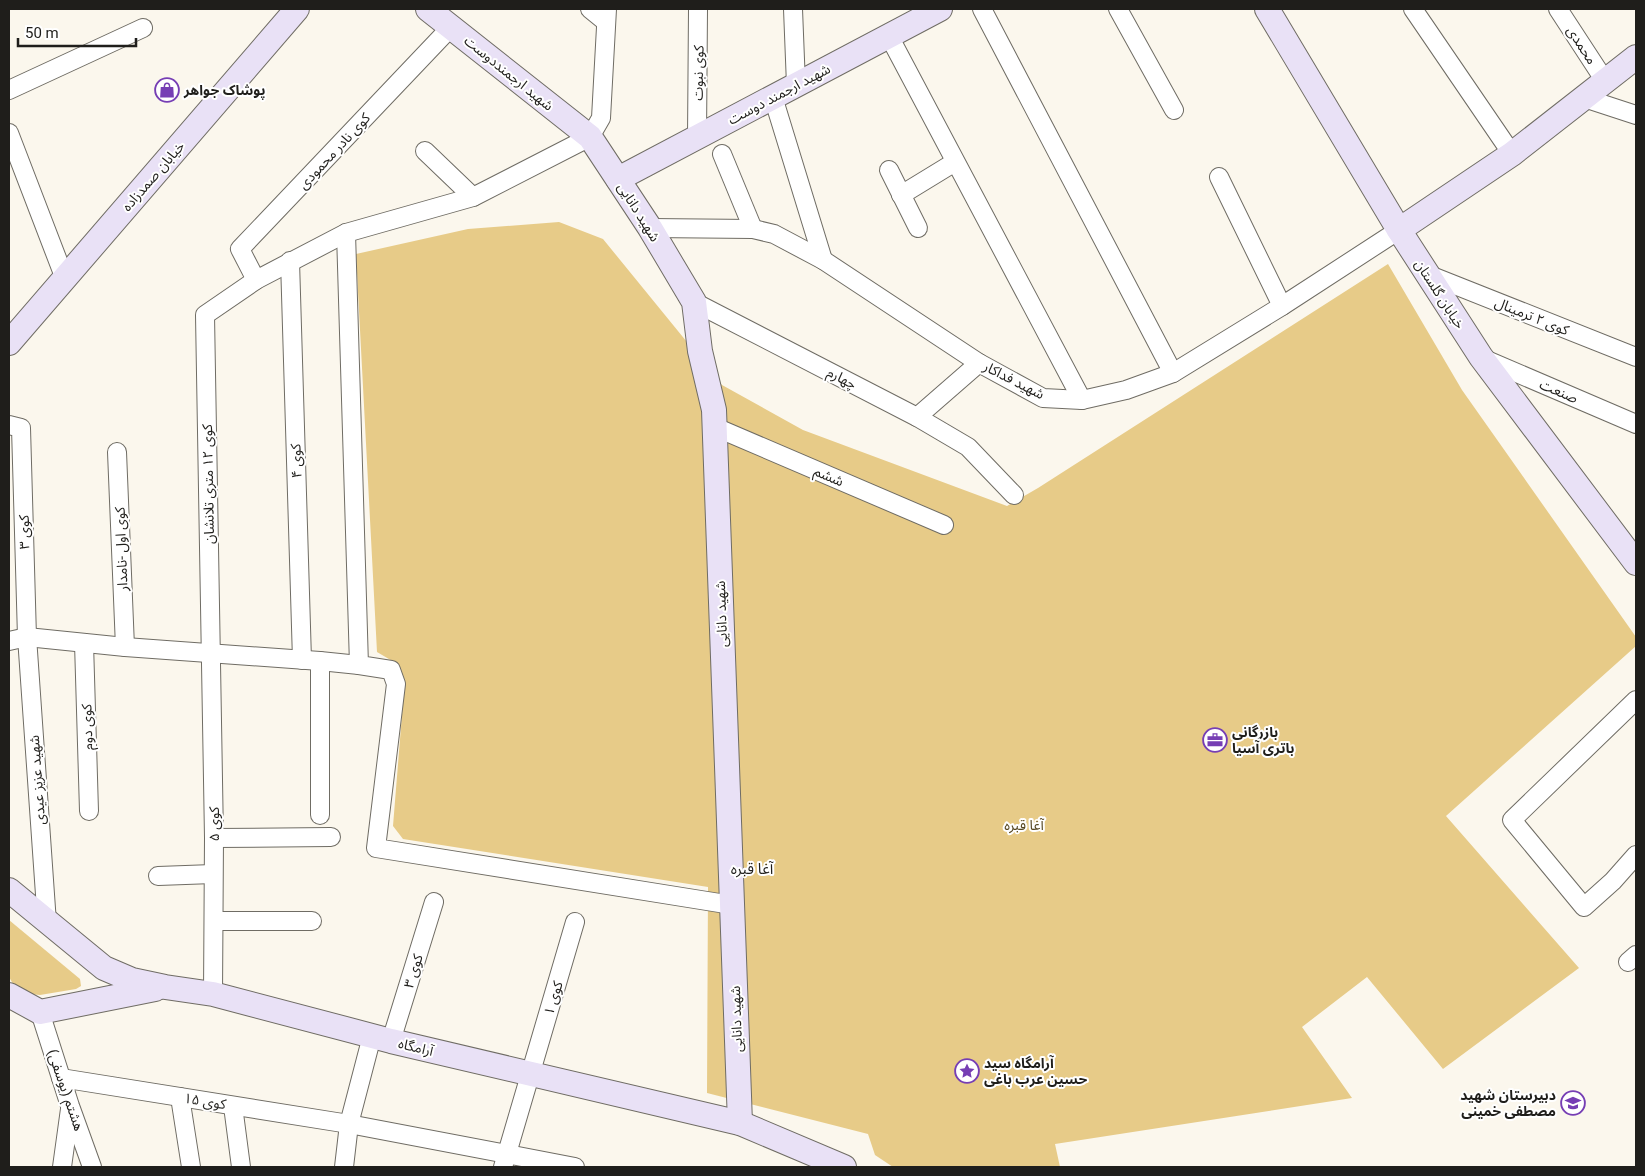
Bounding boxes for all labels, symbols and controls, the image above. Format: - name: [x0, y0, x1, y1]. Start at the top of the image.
- scale bar: [18, 15, 135, 47]
- street label: محمدی: [1563, 23, 1600, 68]
- text: 50 m: [25, 24, 59, 42]
- street label: شهید ارجمنددوست: [461, 32, 557, 115]
- street label: کوی نبوت: [690, 45, 707, 101]
- street label: شهید ارجمند دوست: [725, 60, 833, 129]
- shop icon: پوشاک جواهر: [154, 77, 180, 103]
- place label: پوشاک جواهر: [183, 82, 266, 100]
- street label: کوی نادر محمودی: [295, 110, 374, 193]
- street label: خیابان صمدزاده: [118, 138, 188, 215]
- street label: شهید دانایی: [614, 180, 663, 245]
- street label: خیابان گلستان: [1411, 256, 1468, 332]
- street label: کوی ۲ ترمینال: [1492, 294, 1572, 339]
- street label: شهید فداکار: [980, 357, 1047, 403]
- street label: چهارم: [823, 364, 859, 395]
- street label: صنعت: [1537, 376, 1581, 406]
- street label: کوی ۱۲ متری تلانشان: [199, 424, 218, 544]
- street label: کوی ۴: [287, 443, 306, 479]
- street label: ششم: [811, 463, 846, 492]
- street label: کوی اول -نامدار: [112, 506, 131, 592]
- street label: کوی ۳: [16, 514, 33, 549]
- street label: شهید دانایی: [712, 580, 731, 648]
- street label: کوی دوم: [78, 703, 99, 750]
- place label: بازرگانی باتری آسیا: [1232, 724, 1294, 757]
- office icon: بازرگانی باتری آسیا: [1202, 727, 1228, 753]
- street label: شهید عزیز عیدی: [26, 734, 49, 825]
- street label: کوی ۵: [206, 807, 223, 841]
- park label: آغا قبره: [1004, 817, 1045, 834]
- district label: آغا قبره: [731, 860, 774, 878]
- street label: کوی ۳: [400, 952, 427, 990]
- street label: کوی ۱: [540, 979, 567, 1017]
- street label: شهید دانایی: [727, 985, 746, 1053]
- street label: آرامگاه: [397, 1035, 436, 1060]
- street label: هشتم (یوسفی): [42, 1047, 87, 1134]
- place label: آرامگاه سید حسین عرب باغی: [984, 1055, 1088, 1088]
- place icon: آرامگاه سید حسین عرب باغی: [954, 1058, 980, 1084]
- place label: دبیرستان شهید مصطفی خمینی: [1460, 1087, 1556, 1119]
- street label: کوی ۱۵: [183, 1090, 227, 1113]
- school or university icon: دبیرستان شهید مصطفی خمینی: [1560, 1090, 1586, 1116]

